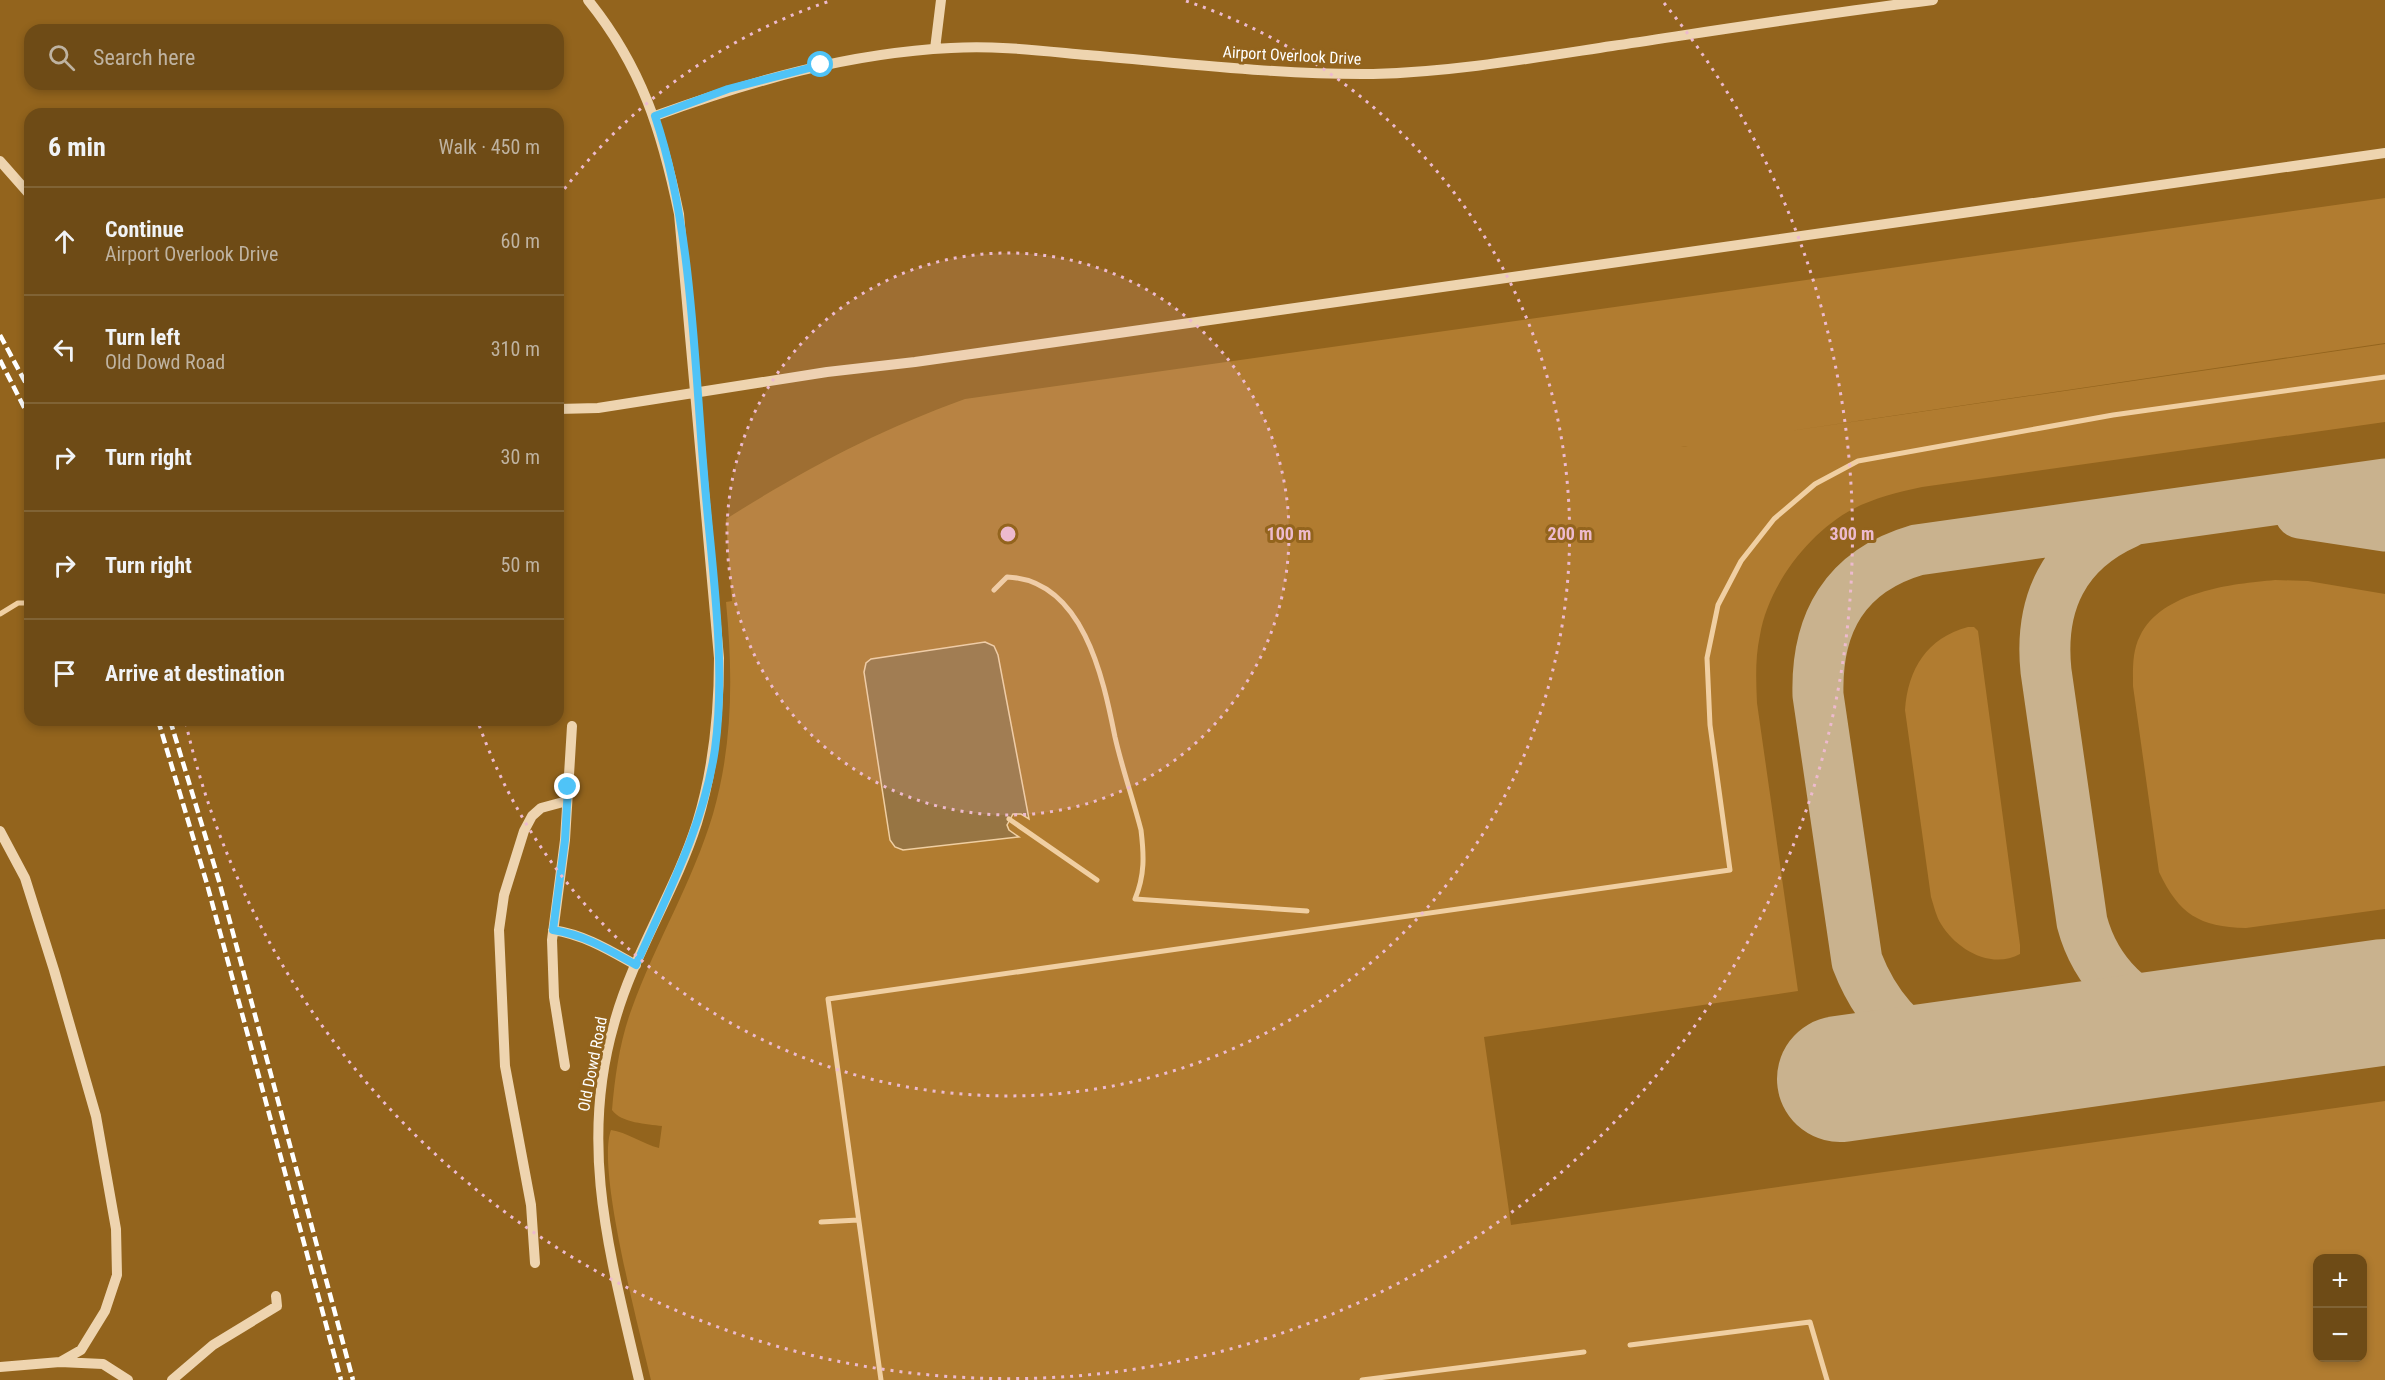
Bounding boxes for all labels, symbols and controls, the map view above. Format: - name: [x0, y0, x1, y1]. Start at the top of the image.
- search box: [24, 24, 564, 90]
- icon: search: [45, 41, 78, 74]
- street label: Airport Overlook Drive: [1222, 42, 1362, 69]
- text: Search here: [93, 45, 195, 70]
- route start: [807, 51, 833, 77]
- text: 6 min: [48, 132, 106, 162]
- text: Walk · 450 m: [439, 135, 540, 159]
- text: Continue: [105, 217, 184, 242]
- icon: ahead: [48, 225, 81, 258]
- text: 60 m: [501, 229, 540, 253]
- text: Airport Overlook Drive: [105, 242, 278, 266]
- text: Turn left: [105, 325, 180, 350]
- icon: left: [48, 333, 81, 366]
- text: 310 m: [491, 337, 540, 361]
- text: Old Dowd Road: [105, 350, 225, 374]
- icon: right: [48, 441, 81, 474]
- text: Turn right: [105, 445, 192, 470]
- text: 30 m: [501, 445, 540, 469]
- text: 100 m: [1267, 523, 1311, 544]
- text: 200 m: [1548, 523, 1592, 544]
- text: 300 m: [1830, 523, 1874, 544]
- centre of rings: [998, 524, 1018, 544]
- icon: right: [48, 549, 81, 582]
- text: Turn right: [105, 553, 192, 578]
- text: 50 m: [501, 553, 540, 577]
- icon: arrive: [48, 657, 81, 690]
- text: Arrive at destination: [105, 661, 285, 686]
- route end: [554, 773, 580, 799]
- street label: Old Dowd Road: [574, 1015, 611, 1113]
- map controls: [2313, 1254, 2367, 1362]
- button: +: [2313, 1254, 2367, 1308]
- button: −: [2313, 1308, 2367, 1362]

